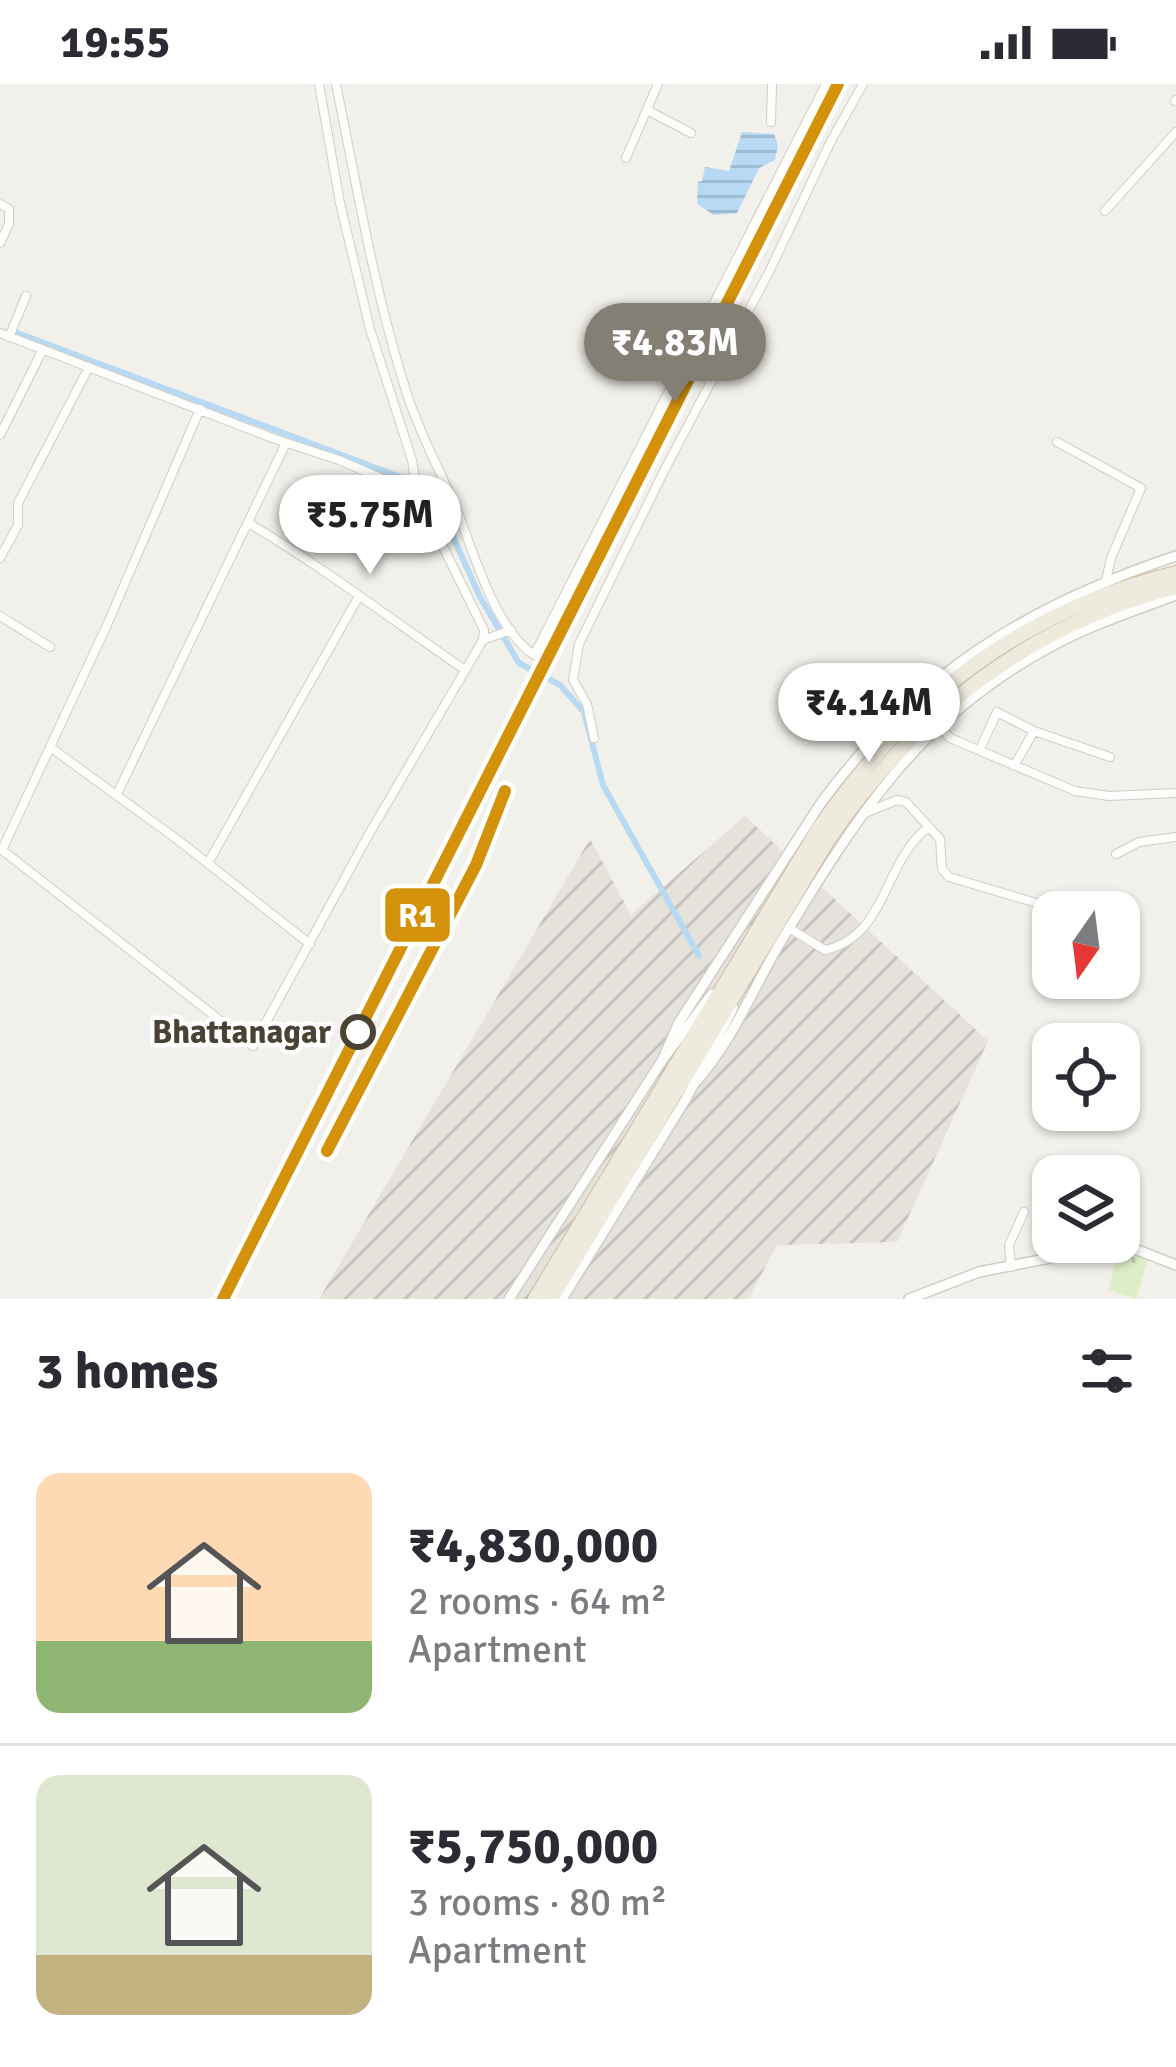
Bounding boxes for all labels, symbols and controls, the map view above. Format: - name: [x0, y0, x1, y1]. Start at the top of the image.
- text: 19:55: [60, 15, 170, 70]
- pin: ₹4.83M: [577, 303, 773, 405]
- text: ₹4.83M: [611, 318, 739, 366]
- pin: ₹5.75M: [272, 475, 468, 577]
- text: ₹5.75M: [306, 490, 434, 538]
- pin: ₹4.14M: [771, 663, 967, 765]
- text: ₹4.14M: [805, 678, 933, 726]
- line badge: R1: [383, 886, 452, 944]
- north arrow: [1032, 891, 1140, 999]
- map controls: [1032, 891, 1140, 1263]
- text: R1: [398, 896, 436, 937]
- place label: Bhattanagar: [152, 1012, 332, 1053]
- marker: Bhattanagar: [342, 1016, 374, 1048]
- button: locate: [1032, 1023, 1140, 1131]
- button: layers: [1032, 1155, 1140, 1263]
- icon: filters: [1074, 1338, 1140, 1404]
- text: 3 homes: [36, 1340, 218, 1403]
- text: ₹4,830,000: [408, 1514, 658, 1577]
- icon: home: [132, 1521, 276, 1665]
- text: 2 rooms · 64 m²: [408, 1577, 667, 1625]
- text: Apartment: [408, 1625, 587, 1673]
- text: ₹5,750,000: [408, 1815, 658, 1878]
- icon: home: [132, 1823, 276, 1967]
- text: 3 rooms · 80 m²: [408, 1878, 667, 1926]
- text: Apartment: [408, 1926, 587, 1974]

